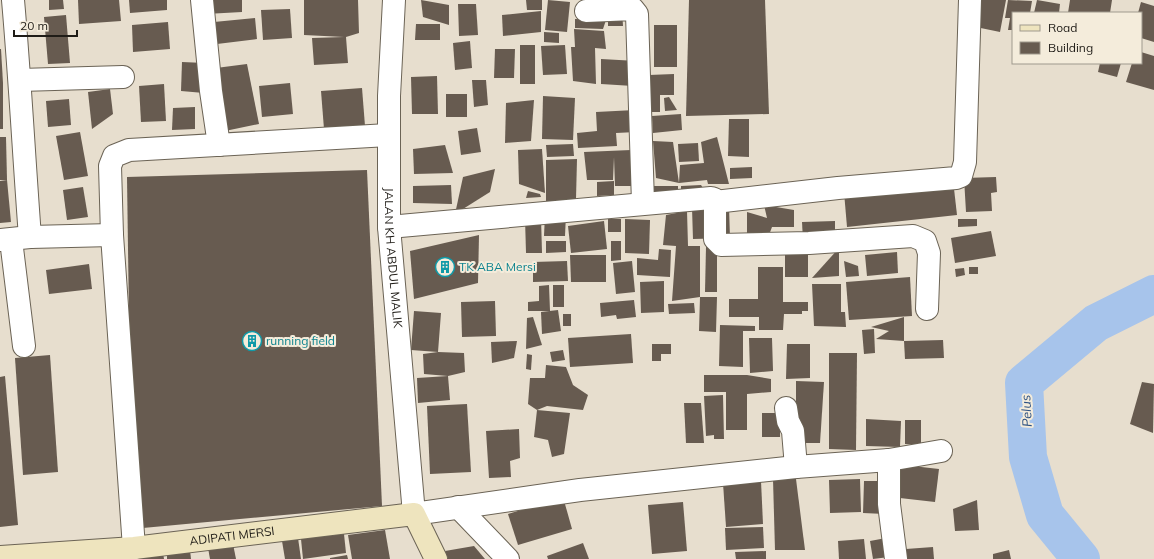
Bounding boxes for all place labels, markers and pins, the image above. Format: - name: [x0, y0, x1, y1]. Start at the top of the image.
- building icon: TK ABA Mersi: [434, 256, 456, 278]
- place label: TK ABA Mersi: [459, 259, 536, 274]
- building icon: running field: [241, 330, 263, 352]
- place label: running field: [266, 333, 335, 348]

